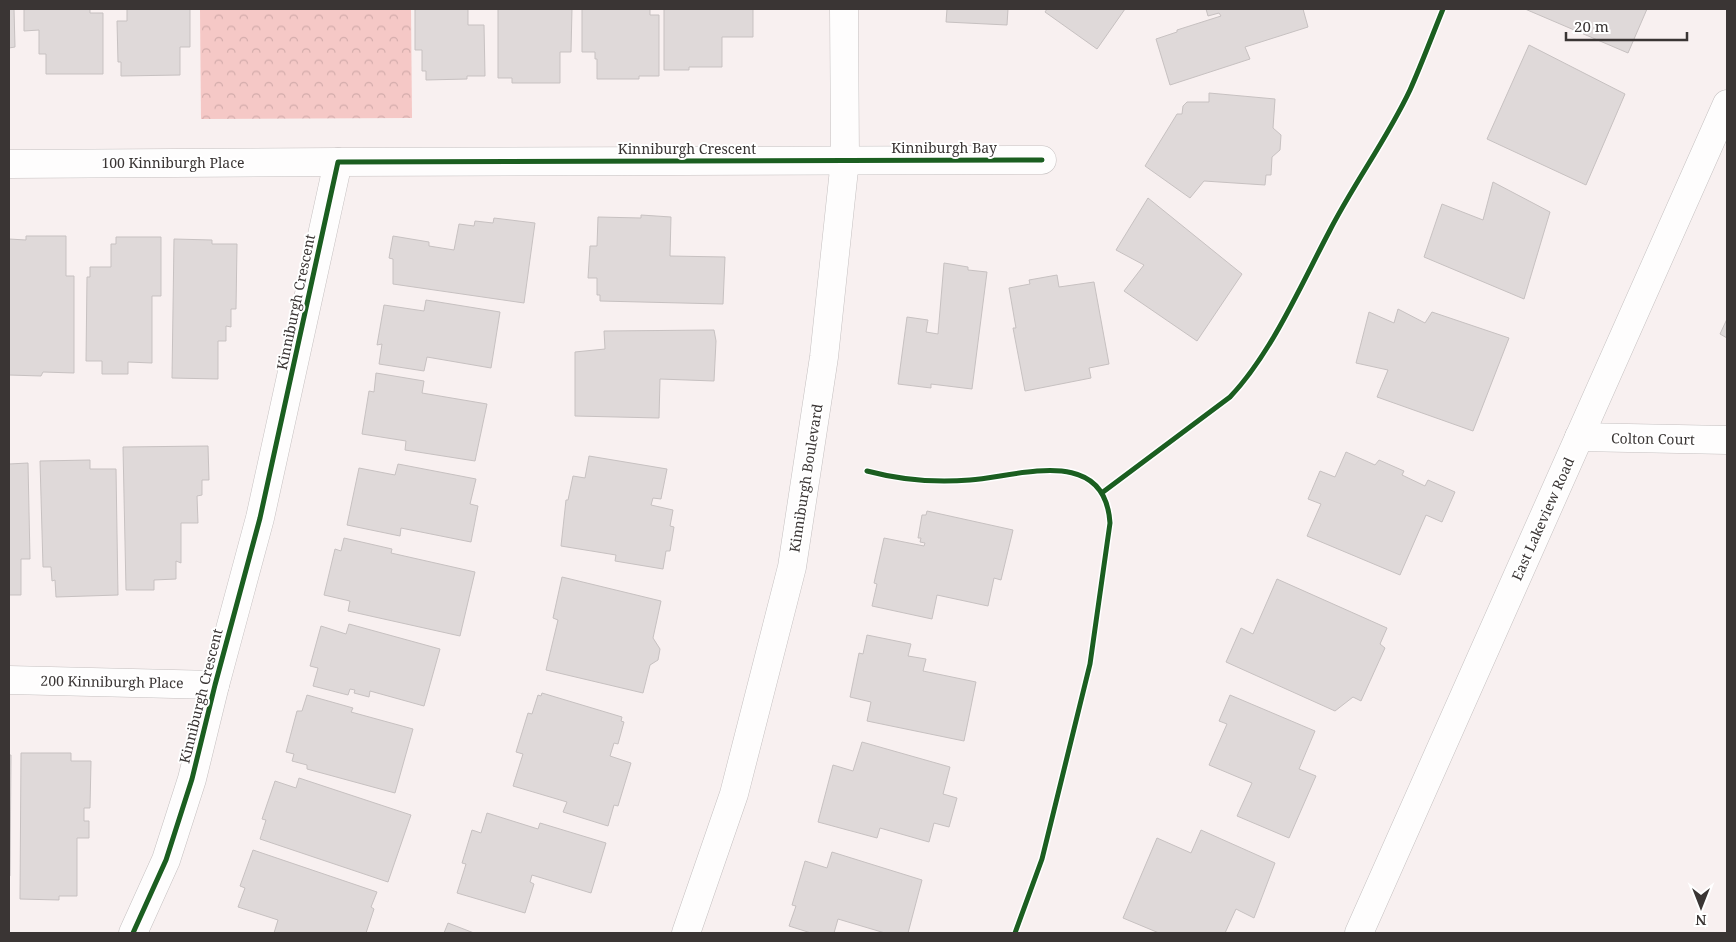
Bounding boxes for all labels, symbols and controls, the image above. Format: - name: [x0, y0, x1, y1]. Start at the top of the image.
- scale bar: [1566, 10, 1687, 42]
- text: 20 m: [1574, 16, 1609, 36]
- street label: Kinniburgh Bay: [891, 138, 997, 157]
- street label: Kinniburgh Crescent: [618, 139, 756, 158]
- street label: 100 Kinniburgh Place: [101, 153, 245, 172]
- street label: Kinniburgh Crescent: [272, 232, 319, 372]
- street label: Kinniburgh Boulevard: [784, 402, 827, 554]
- street label: Colton Court: [1611, 428, 1695, 449]
- street label: East Lakeview Road: [1507, 454, 1578, 583]
- street label: Kinniburgh Crescent: [175, 626, 226, 765]
- street label: 200 Kinniburgh Place: [40, 671, 184, 692]
- north arrow: [1676, 882, 1726, 932]
- text: N: [1695, 911, 1707, 930]

